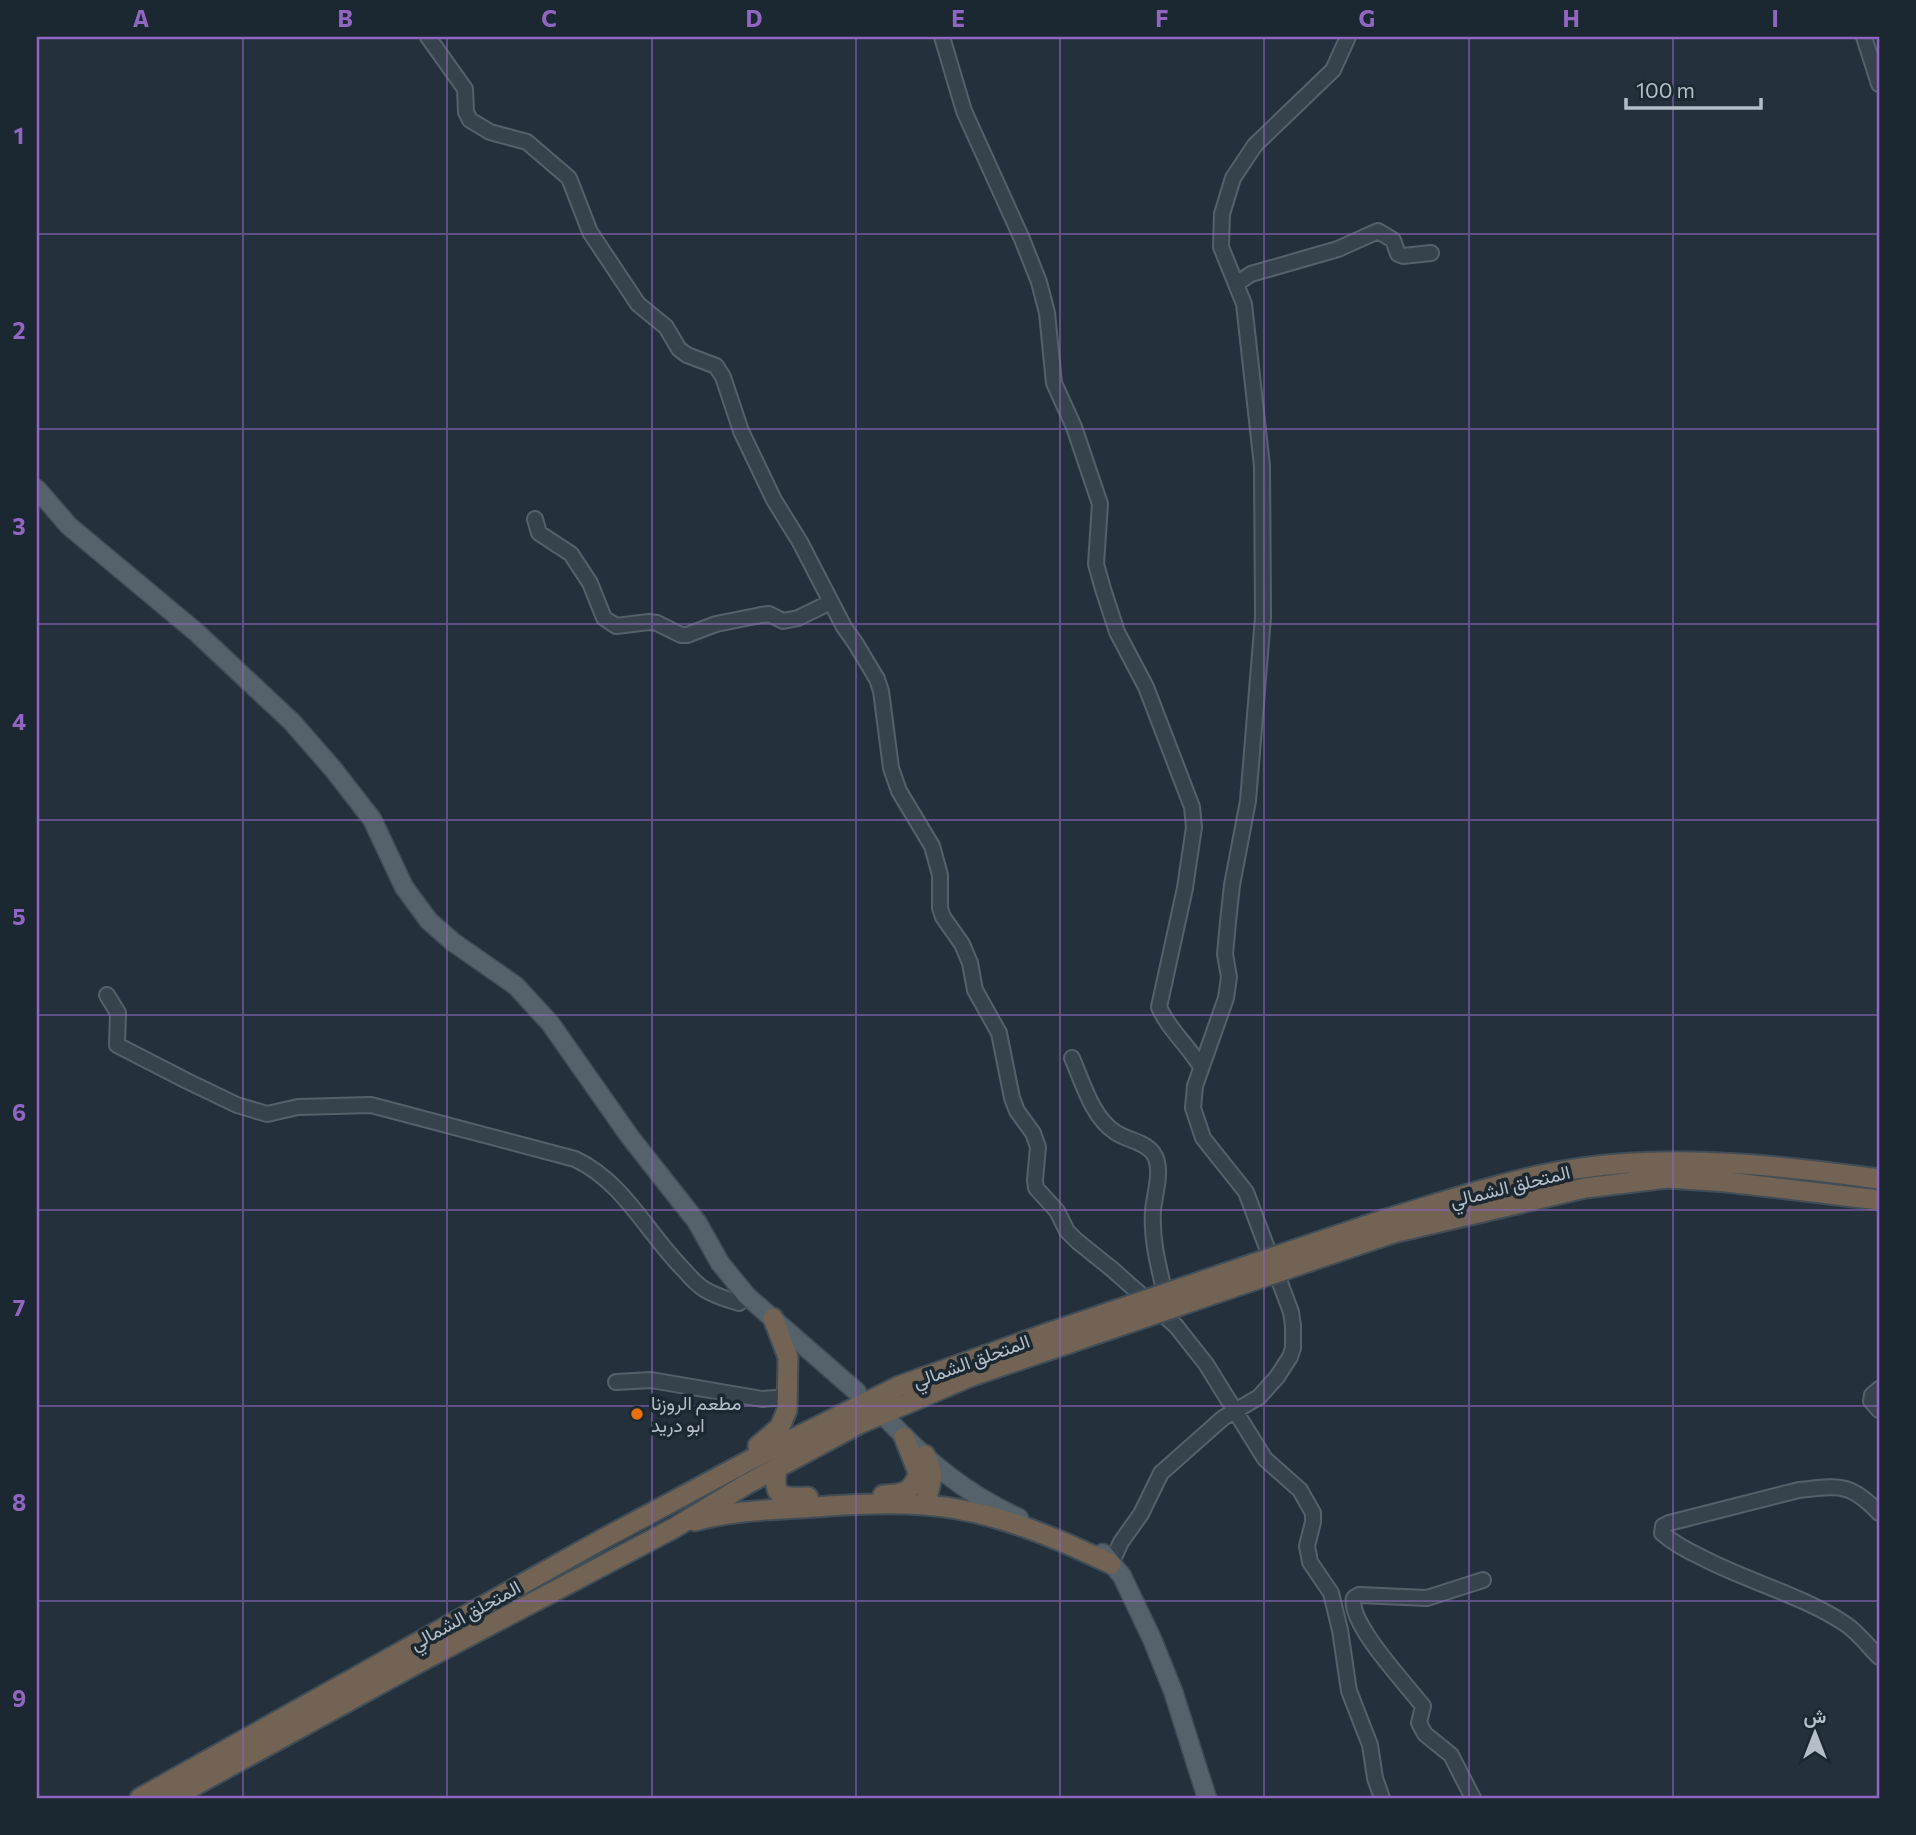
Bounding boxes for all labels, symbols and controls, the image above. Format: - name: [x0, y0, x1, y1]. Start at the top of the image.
- text: A: [133, 4, 150, 32]
- text: B: [337, 4, 353, 32]
- text: C: [541, 4, 557, 32]
- text: D: [746, 4, 763, 32]
- text: E: [951, 4, 965, 32]
- text: F: [1155, 4, 1169, 32]
- text: G: [1359, 4, 1375, 32]
- text: H: [1562, 4, 1580, 32]
- text: I: [1771, 4, 1779, 32]
- scale bar: [1626, 66, 1760, 110]
- text: 100 m: [1636, 77, 1695, 102]
- text: 1: [14, 121, 24, 149]
- text: 2: [12, 316, 26, 344]
- text: 3: [12, 512, 26, 540]
- text: 4: [12, 707, 26, 735]
- text: 5: [12, 902, 26, 930]
- text: 6: [12, 1098, 26, 1126]
- street label: المتحلق الشمالي: [1447, 1159, 1573, 1216]
- text: 7: [13, 1293, 25, 1321]
- street label: المتحلق الشمالي: [909, 1329, 1034, 1397]
- place label: مطعم الروزنا ابو دريد: [651, 1391, 741, 1437]
- marker: مطعم الروزنا ابو دريد: [629, 1406, 645, 1422]
- text: 8: [12, 1488, 26, 1516]
- street label: المتحلق الشمالي: [405, 1575, 526, 1659]
- text: 9: [12, 1684, 26, 1712]
- north arrow: [1780, 1699, 1850, 1769]
- text: ش: [1804, 1704, 1827, 1728]

